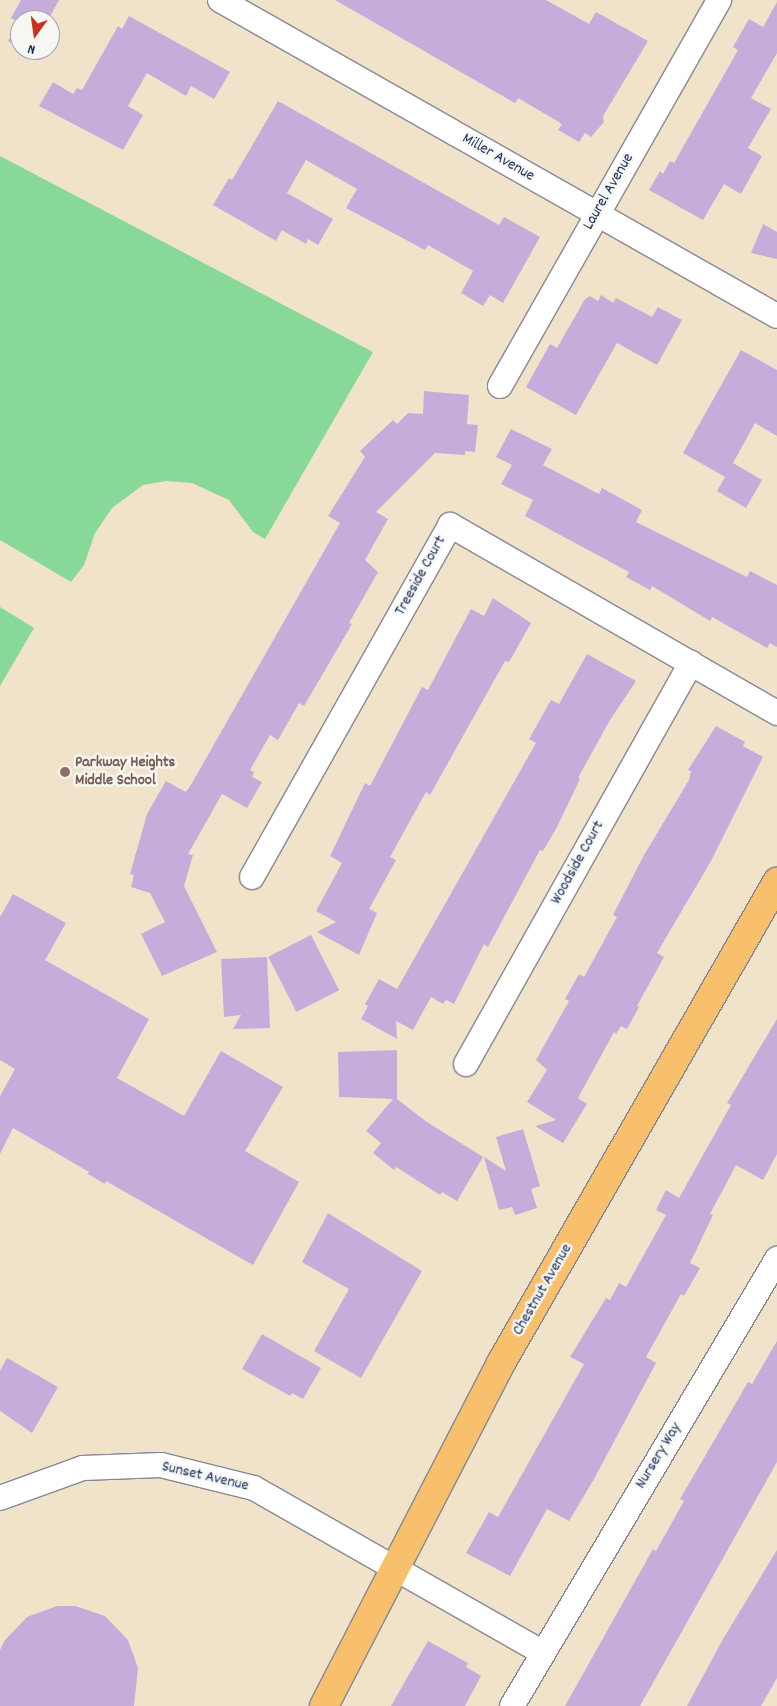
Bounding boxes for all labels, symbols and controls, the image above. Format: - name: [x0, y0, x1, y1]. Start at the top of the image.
- north arrow: [10, 10, 60, 60]
- text: N: [26, 38, 37, 59]
- street label: Miller Avenue: [458, 130, 538, 186]
- street label: Laurel Avenue: [579, 150, 639, 234]
- street label: Treeside Court: [391, 533, 451, 619]
- place label: Parkway Heights Middle School: [75, 753, 175, 791]
- marker: Parkway Heights Middle School: [59, 766, 71, 778]
- street label: Woodside Court: [547, 818, 609, 908]
- street label: Chestnut Avenue: [509, 1241, 577, 1339]
- street label: Nursery Way: [632, 1419, 686, 1493]
- street label: Sunset Avenue: [160, 1458, 250, 1496]

